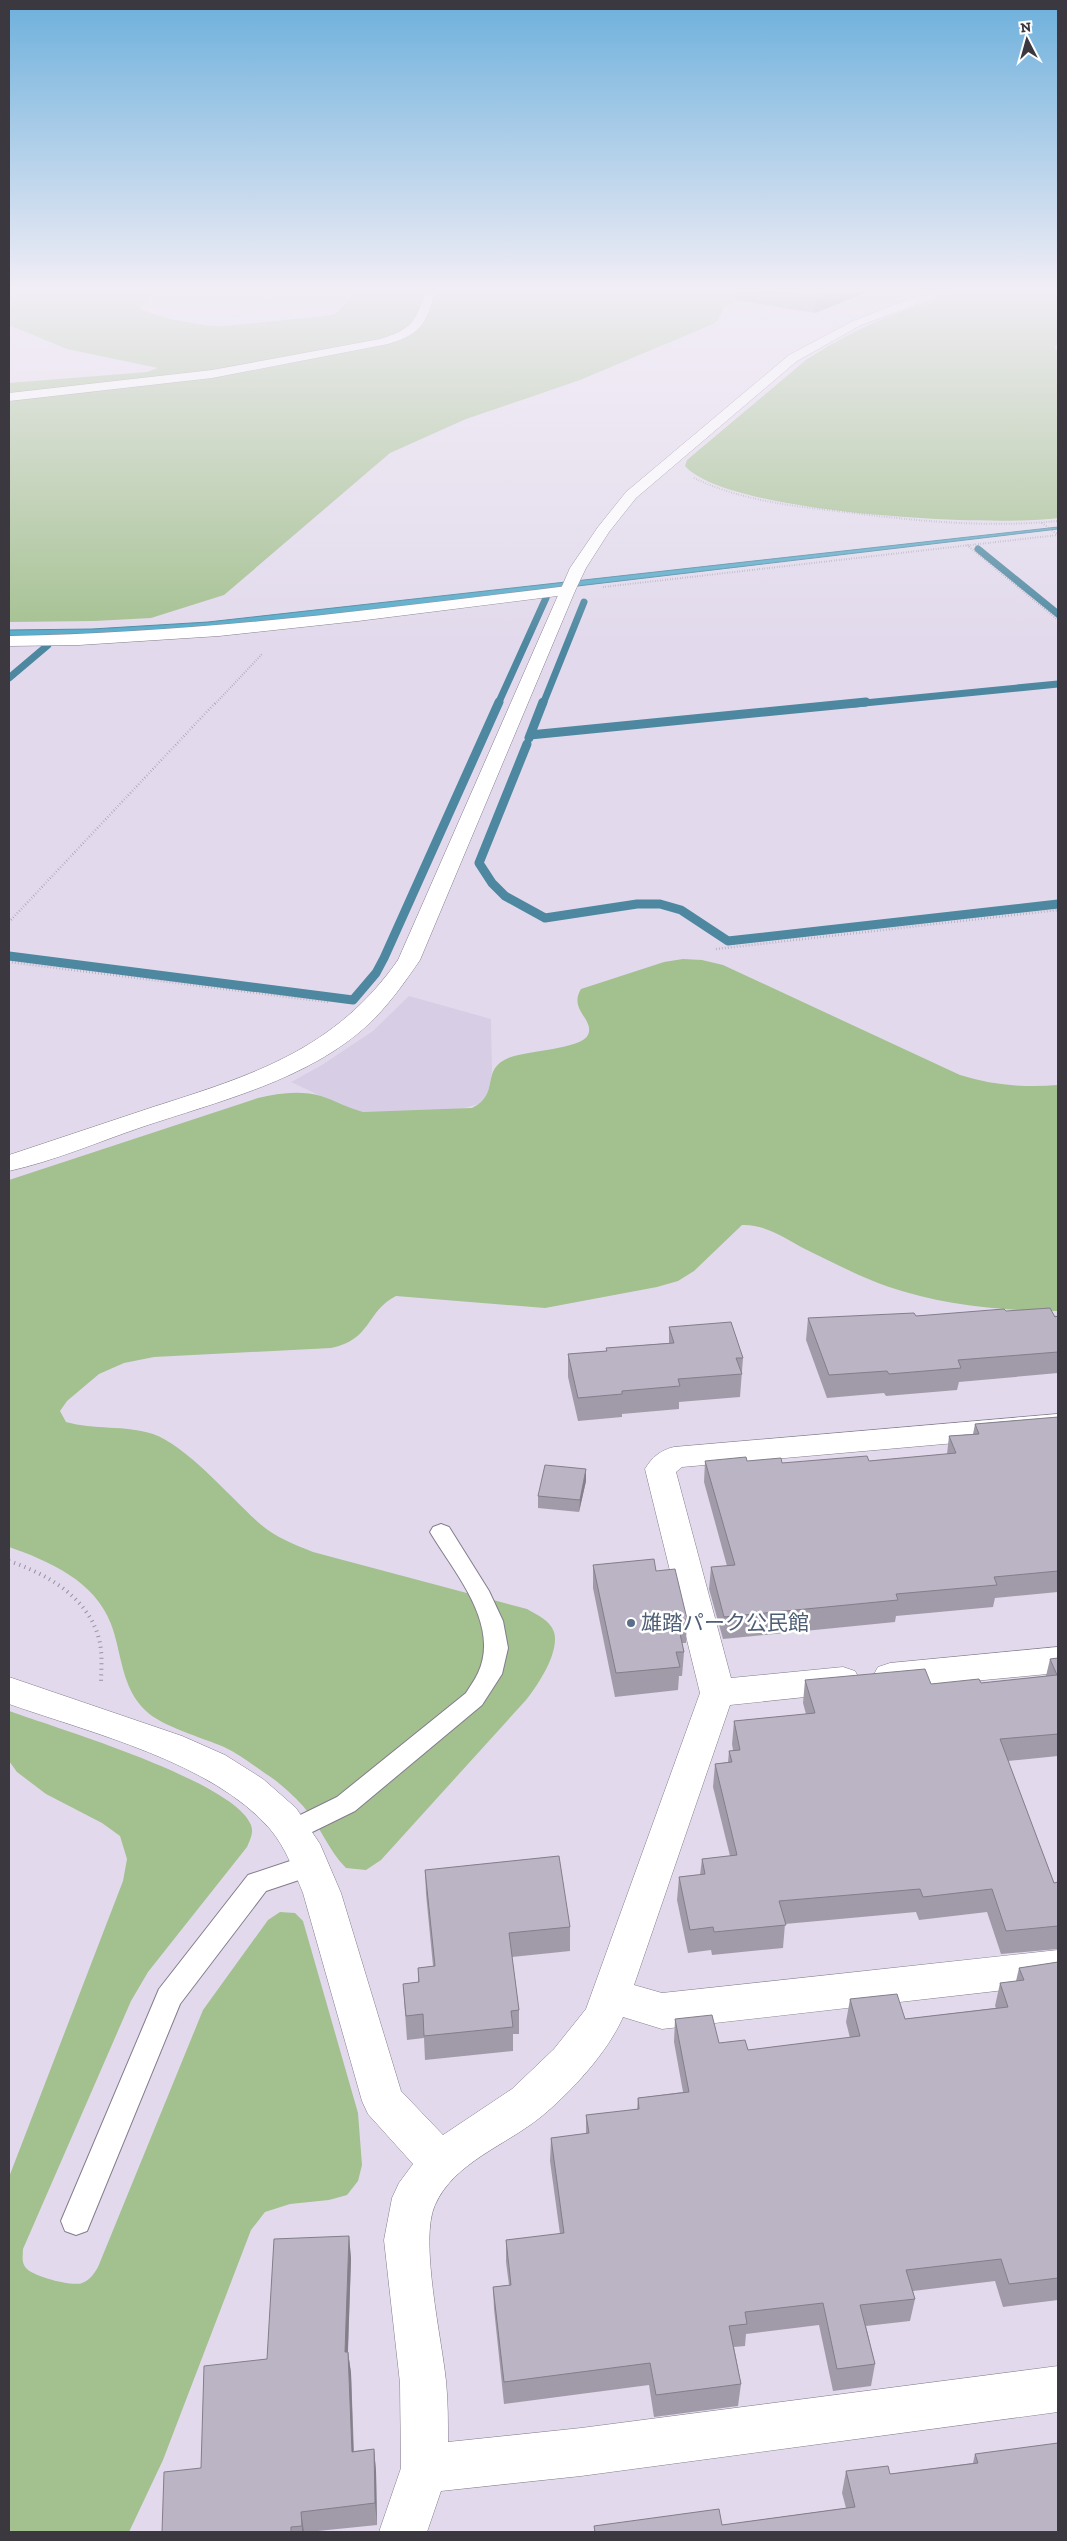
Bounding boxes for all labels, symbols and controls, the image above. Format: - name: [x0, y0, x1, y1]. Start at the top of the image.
- north arrow: [1002, 15, 1052, 65]
- text: N: [1020, 19, 1032, 37]
- place label: 雄踏パーク公民館: [641, 1610, 809, 1635]
- marker: 雄踏パーク公民館: [625, 1617, 637, 1629]

